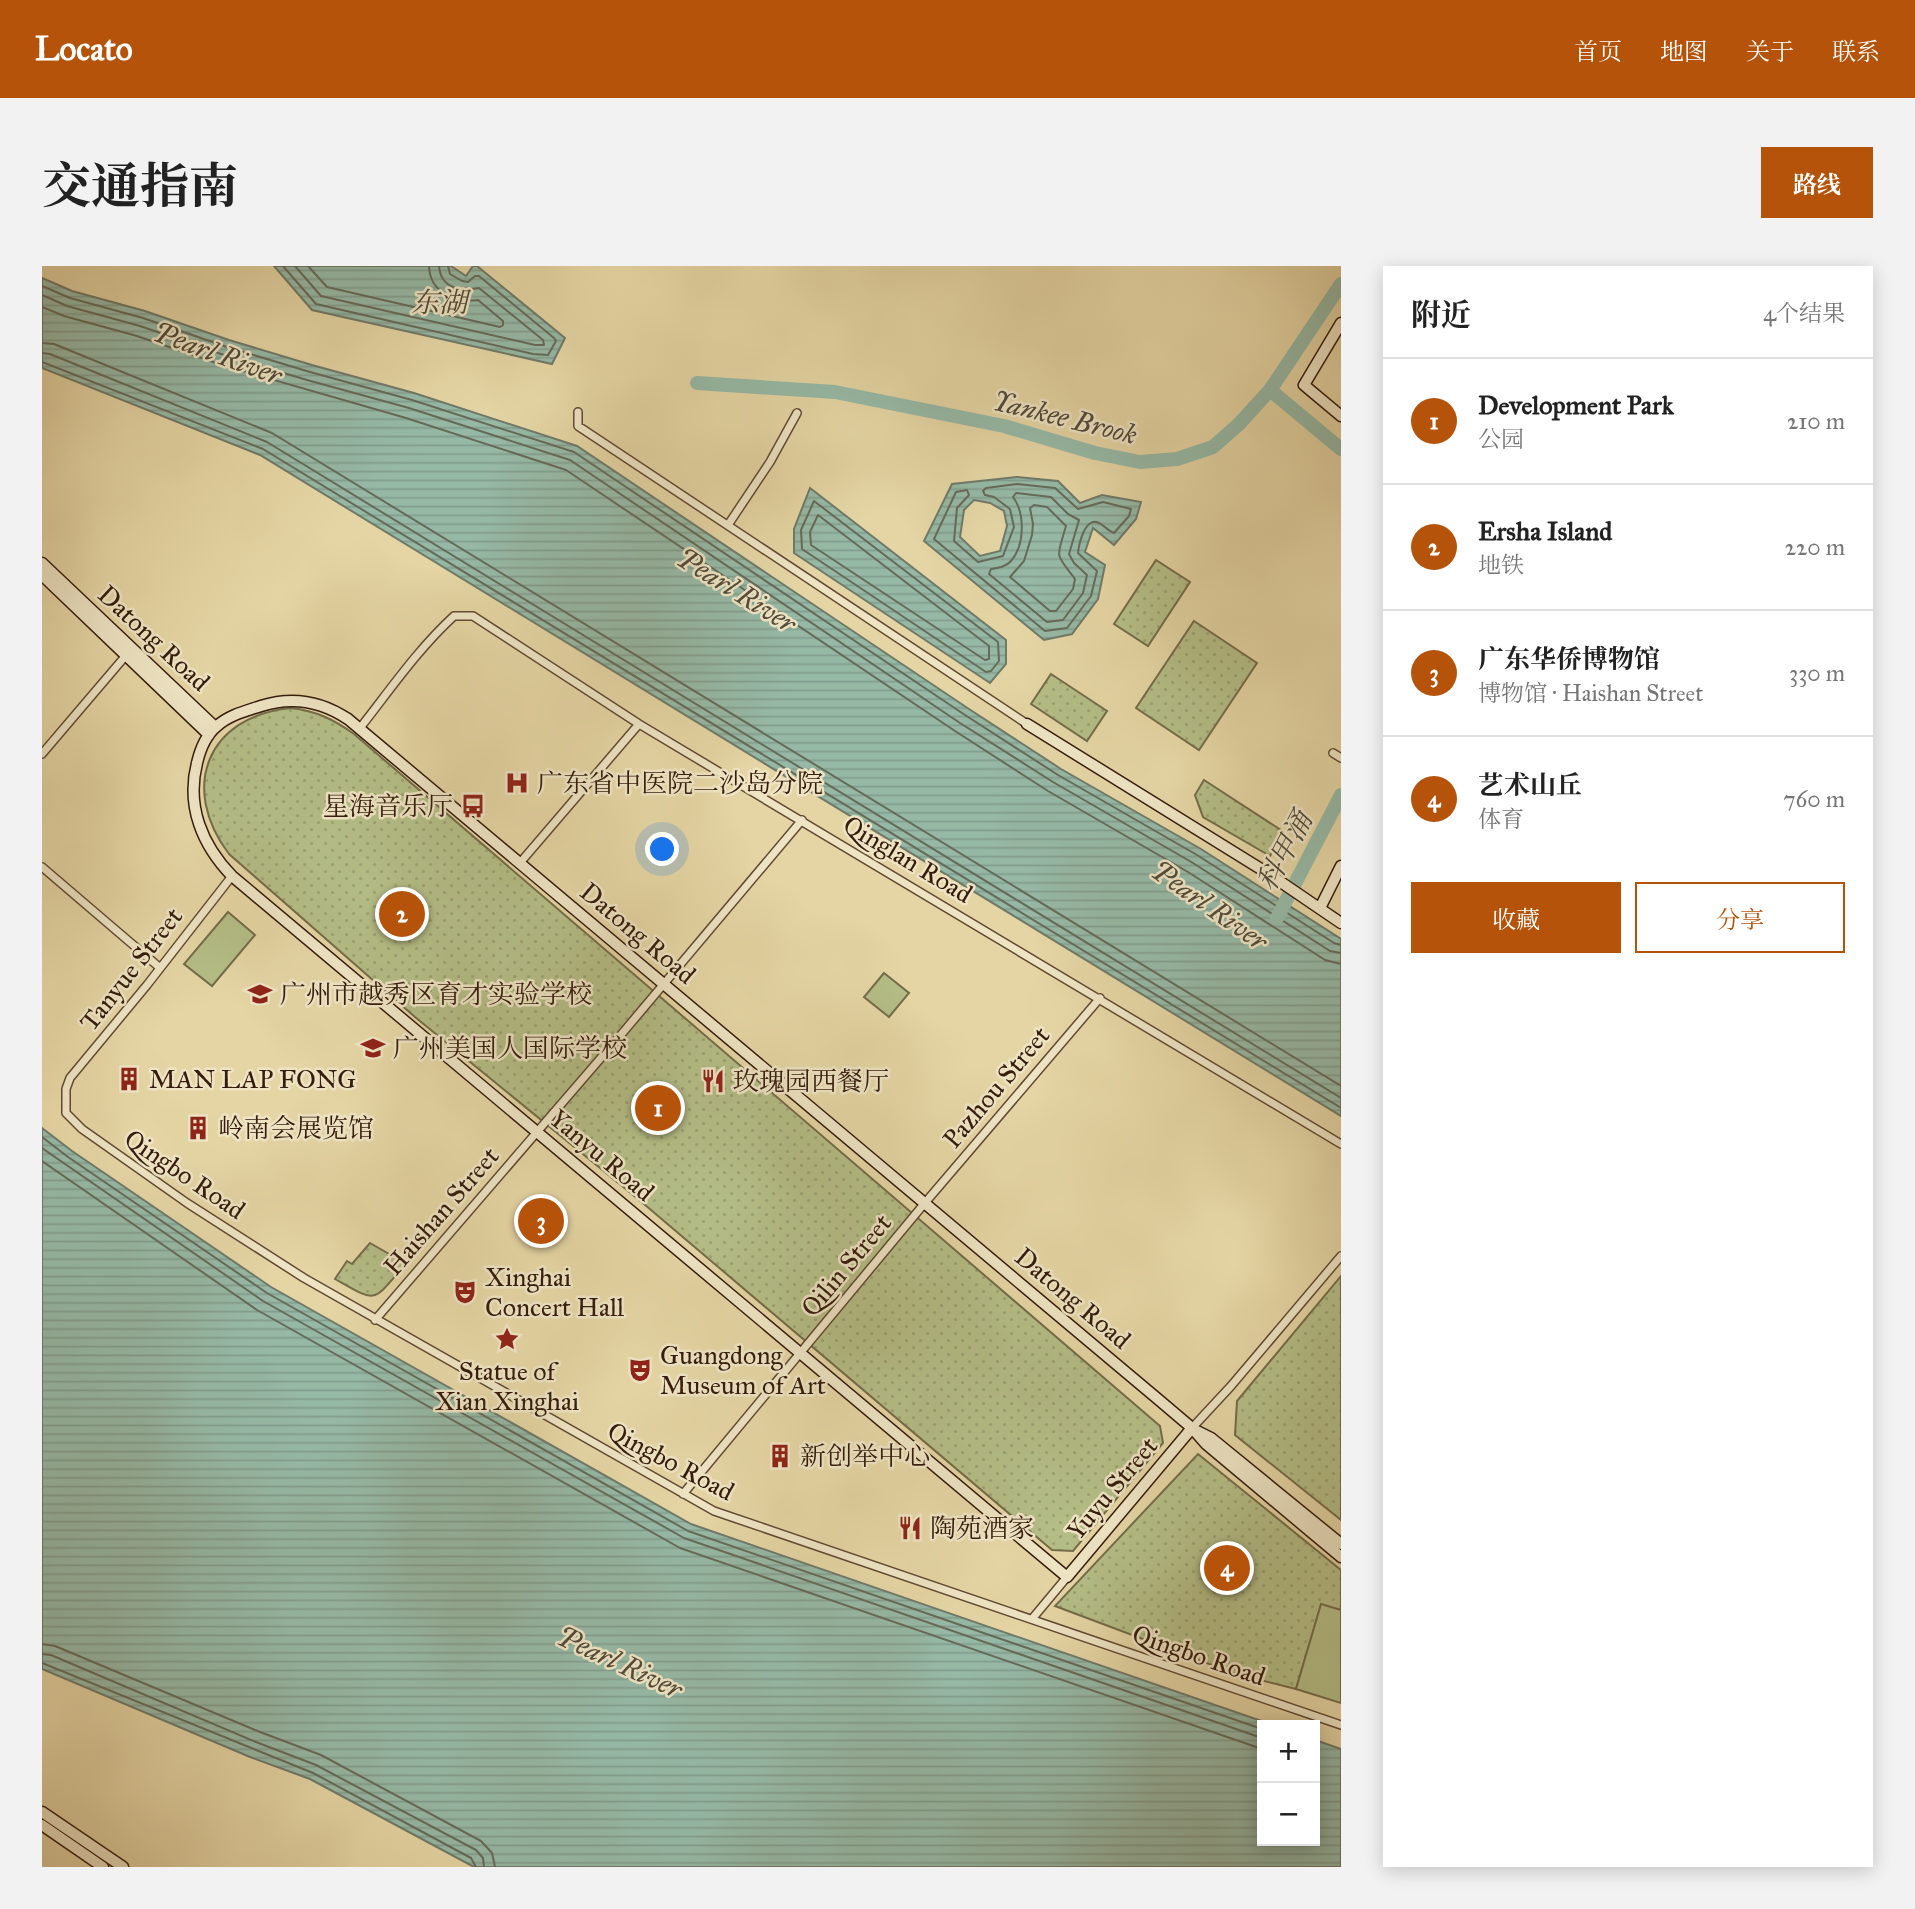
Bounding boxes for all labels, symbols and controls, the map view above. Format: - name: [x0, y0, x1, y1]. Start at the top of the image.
- text: Locato: [35, 29, 133, 69]
- text: 首页: [1574, 37, 1622, 67]
- text: 地图: [1660, 37, 1708, 67]
- text: 关于: [1746, 37, 1794, 67]
- text: 联系: [1832, 37, 1880, 67]
- button: 路线: [1761, 147, 1873, 218]
- text: 交通指南: [42, 157, 238, 216]
- water label: 东湖: [411, 285, 472, 320]
- text: 附近: [1411, 297, 1471, 333]
- text: 4个结果: [1763, 299, 1845, 327]
- water label: Pearl River: [149, 314, 288, 393]
- water label: Yankee Brook: [989, 383, 1141, 452]
- text: Development Park: [1478, 389, 1674, 421]
- text: 1: [1429, 407, 1439, 435]
- text: 210 m: [1787, 407, 1845, 435]
- text: 公园: [1478, 425, 1524, 453]
- text: Ersha Island: [1478, 515, 1612, 547]
- text: 2: [1428, 533, 1440, 561]
- text: 220 m: [1785, 533, 1845, 561]
- water label: Pearl River: [671, 540, 804, 641]
- text: 地铁: [1478, 551, 1524, 579]
- street label: Datong Road: [91, 578, 217, 698]
- text: 广东华侨博物馆: [1478, 643, 1660, 675]
- text: 3: [1429, 659, 1439, 687]
- text: 330 m: [1789, 659, 1845, 687]
- text: 博物馆 · Haishan Street: [1478, 679, 1703, 707]
- place label: 广东省中医院二沙岛分院: [537, 767, 823, 799]
- hospital icon: 广东省中医院二沙岛分院: [503, 769, 531, 797]
- text: 艺术山丘: [1478, 769, 1582, 801]
- text: 4: [1428, 785, 1440, 813]
- text: 760 m: [1783, 785, 1845, 813]
- place label: 星海音乐厅: [323, 790, 453, 822]
- bus stop icon: 星海音乐厅: [459, 792, 487, 820]
- water label: 科甲涌: [1249, 803, 1321, 897]
- text: 体育: [1478, 805, 1524, 833]
- street label: Qinglan Road: [838, 808, 978, 910]
- your location: [645, 832, 679, 866]
- water label: Pearl River: [1145, 853, 1276, 959]
- street label: Datong Road: [574, 875, 702, 991]
- button: 收藏: [1411, 882, 1621, 953]
- button: 分享: [1635, 882, 1845, 953]
- pin: 2: [379, 888, 425, 940]
- street label: Tanyue Street: [73, 901, 189, 1037]
- place label: 广州市越秀区育才实验学校: [280, 978, 592, 1010]
- school or university icon: 广州市越秀区育才实验学校: [246, 980, 274, 1008]
- street label: Pazhou Street: [936, 1020, 1056, 1154]
- place label: 广州美国人国际学校: [393, 1032, 627, 1064]
- school or university icon: 广州美国人国际学校: [359, 1034, 387, 1062]
- place label: MAN LAP FONG: [149, 1063, 356, 1095]
- building icon: MAN LAP FONG: [115, 1065, 143, 1093]
- place label: 玫瑰园西餐厅: [733, 1065, 889, 1097]
- restaurant icon: 玫瑰园西餐厅: [699, 1067, 727, 1095]
- pin: 1: [635, 1082, 681, 1134]
- street label: Yanyu Road: [543, 1102, 661, 1208]
- place label: 岭南会展览馆: [218, 1112, 374, 1144]
- building icon: 岭南会展览馆: [184, 1114, 212, 1142]
- street label: Qingbo Road: [119, 1122, 251, 1226]
- street label: Haishan Street: [377, 1140, 505, 1282]
- pin: 3: [518, 1195, 564, 1247]
- street label: Qilin Street: [794, 1207, 898, 1323]
- street label: Datong Road: [1009, 1240, 1137, 1356]
- place label: Xinghai Concert Hall: [485, 1261, 624, 1323]
- theatre icon: Xinghai Concert Hall: [451, 1278, 479, 1306]
- place icon: Statue of Xian Xinghai: [493, 1325, 521, 1353]
- place label: Guangdong Museum of Art: [660, 1339, 826, 1401]
- place label: Statue of Xian Xinghai: [435, 1355, 579, 1417]
- theatre icon: Guangdong Museum of Art: [626, 1356, 654, 1384]
- street label: Qingbo Road: [602, 1414, 740, 1508]
- street label: Yuyu Street: [1060, 1430, 1164, 1546]
- place label: 新创举中心: [800, 1440, 930, 1472]
- building icon: 新创举中心: [766, 1442, 794, 1470]
- place label: 陶苑酒家: [930, 1512, 1034, 1544]
- restaurant icon: 陶苑酒家: [896, 1514, 924, 1542]
- pin: 4: [1204, 1542, 1250, 1594]
- street label: Qingbo Road: [1128, 1617, 1270, 1693]
- water label: Pearl River: [552, 1618, 689, 1707]
- map controls: [1257, 1720, 1320, 1846]
- button: +: [1257, 1720, 1320, 1783]
- button: −: [1257, 1783, 1320, 1846]

